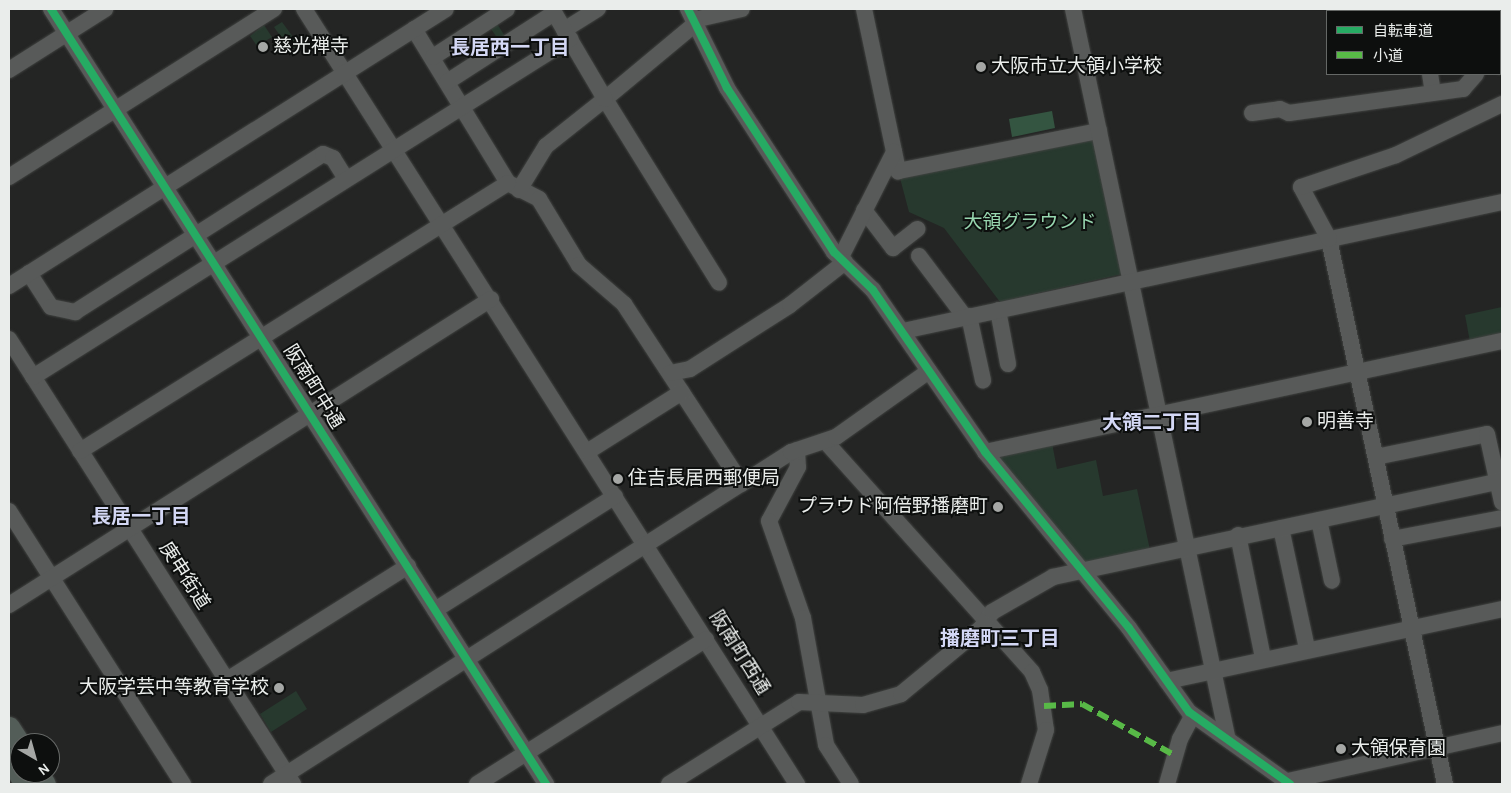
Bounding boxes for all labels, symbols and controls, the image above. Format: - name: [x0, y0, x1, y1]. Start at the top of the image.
- legend: [1326, 10, 1501, 75]
- text: 自転車道: [1373, 22, 1433, 40]
- district label: 長居西一丁目: [450, 35, 570, 59]
- place label: 慈光禅寺: [273, 36, 349, 58]
- marker: 慈光禅寺: [257, 41, 269, 53]
- text: 小道: [1373, 47, 1403, 65]
- place label: 大阪市立大領小学校: [991, 56, 1162, 78]
- marker: 大阪市立大領小学校: [975, 61, 987, 73]
- park label: 大領グラウンド: [964, 212, 1096, 234]
- street label: 阪南町中通: [278, 341, 348, 433]
- district label: 大領二丁目: [1102, 410, 1202, 434]
- place label: 明善寺: [1317, 411, 1374, 433]
- marker: 明善寺: [1301, 416, 1313, 428]
- place label: 住吉長居西郵便局: [628, 468, 780, 490]
- marker: 住吉長居西郵便局: [612, 473, 624, 485]
- place label: プラウド阿倍野播磨町: [798, 496, 988, 518]
- marker: プラウド阿倍野播磨町: [992, 501, 1004, 513]
- district label: 長居一丁目: [91, 504, 191, 528]
- street label: 庚申街道: [154, 538, 214, 614]
- street label: 阪南町西通: [704, 607, 774, 699]
- district label: 播磨町三丁目: [940, 626, 1060, 650]
- place label: 大阪学芸中等教育学校: [79, 677, 269, 699]
- marker: 大阪学芸中等教育学校: [273, 682, 285, 694]
- north arrow: [10, 733, 60, 783]
- place label: 大領保育園: [1351, 738, 1446, 760]
- marker: 大領保育園: [1335, 743, 1347, 755]
- text: N: [35, 760, 53, 779]

